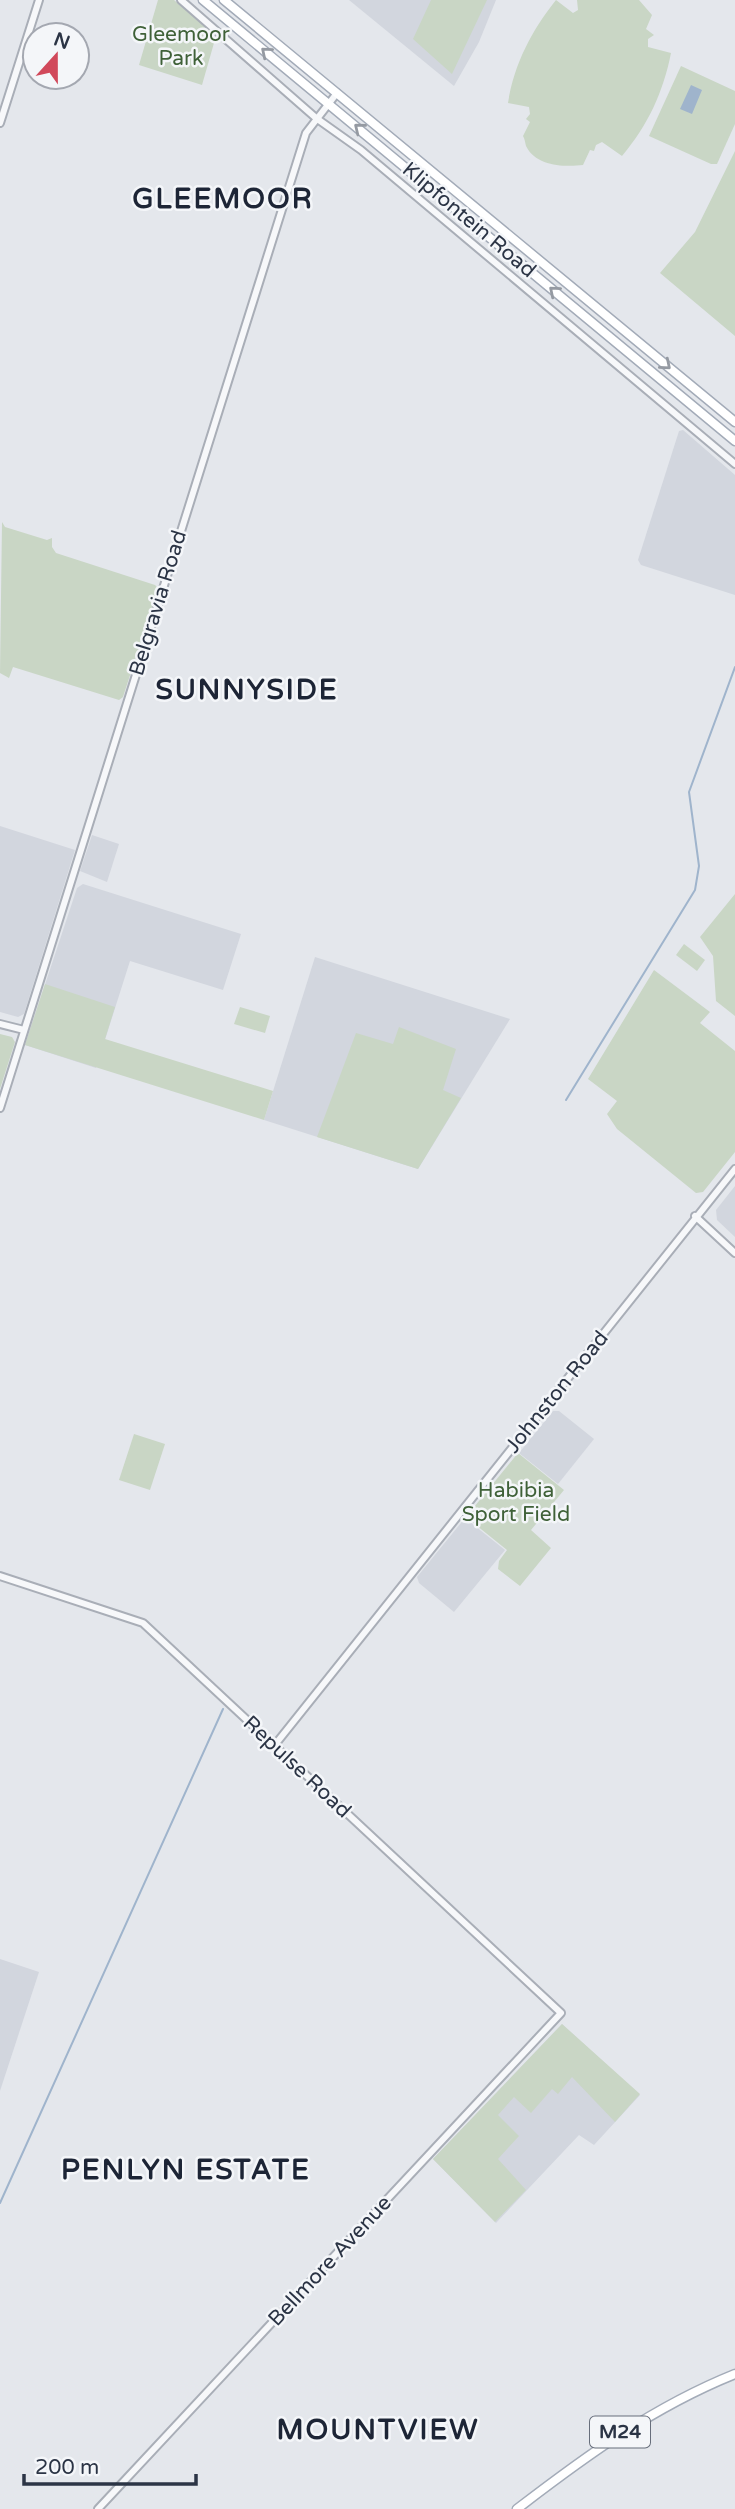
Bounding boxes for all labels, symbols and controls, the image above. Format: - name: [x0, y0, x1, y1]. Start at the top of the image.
- north arrow: [21, 21, 91, 91]
- park label: Gleemoor Park: [132, 22, 230, 71]
- text: N: [51, 28, 73, 54]
- one-way arrow: [261, 48, 274, 60]
- one-way arrow: [354, 124, 367, 136]
- street label: Klipfontein Road: [397, 157, 541, 283]
- district label: GLEEMOOR: [132, 182, 314, 216]
- one-way arrow: [549, 286, 562, 299]
- one-way arrow: [659, 357, 671, 370]
- street label: Belgravia Road: [124, 527, 192, 679]
- district label: SUNNYSIDE: [155, 673, 339, 707]
- street label: Johnston Road: [500, 1326, 614, 1458]
- park label: Habibia Sport Field: [462, 1478, 570, 1527]
- street label: Repulse Road: [238, 1711, 356, 1823]
- district label: PENLYN ESTATE: [61, 2153, 311, 2187]
- street label: Bellmore Avenue: [263, 2191, 397, 2331]
- district label: MOUNTVIEW: [276, 2413, 480, 2447]
- road number: M24: [590, 2416, 650, 2448]
- scale bar: [24, 2442, 196, 2486]
- text: 200 m: [35, 2455, 99, 2480]

